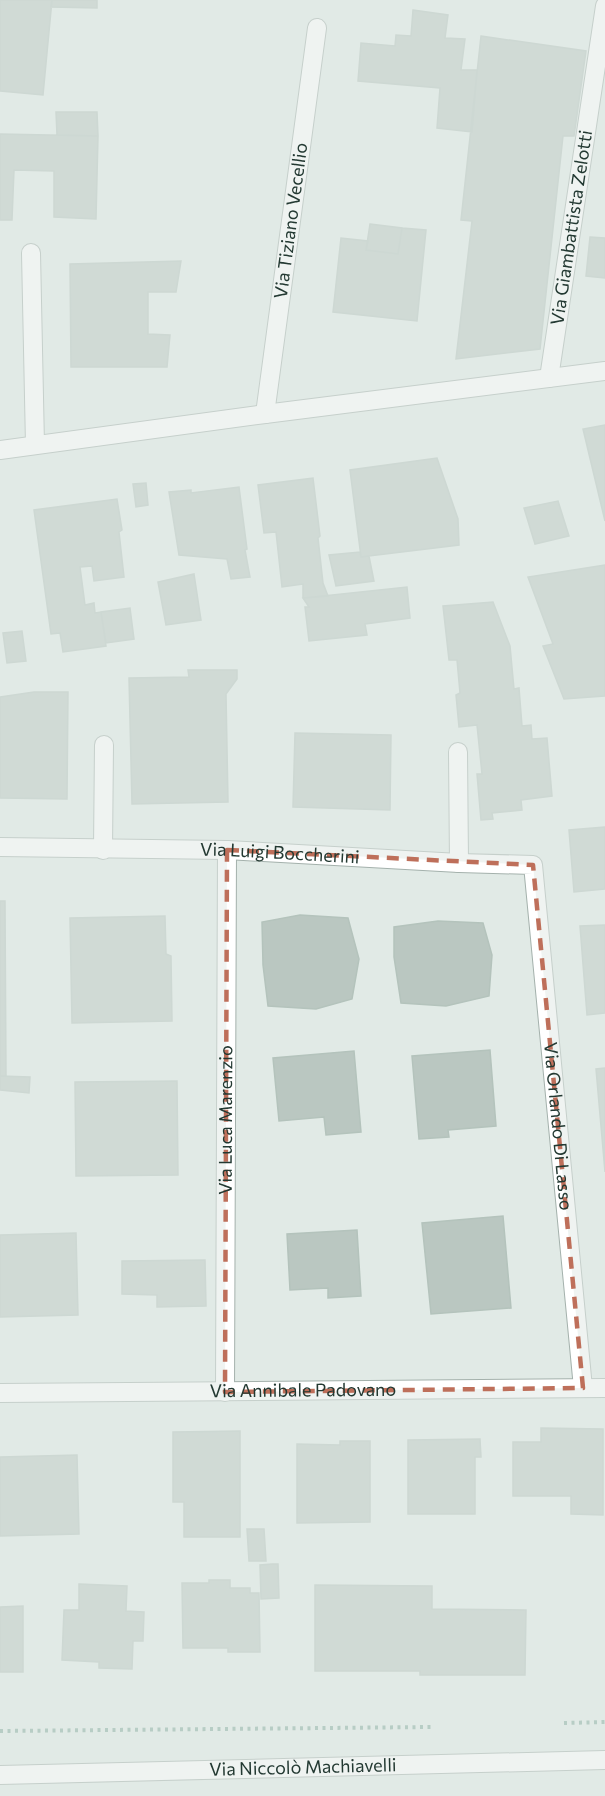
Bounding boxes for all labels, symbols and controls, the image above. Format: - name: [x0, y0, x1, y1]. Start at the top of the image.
- street label: Via Giambattista Zelotti: [545, 129, 596, 327]
- street label: Via Tiziano Vecellio: [269, 141, 311, 300]
- street label: Via Luigi Boccherini: [200, 838, 360, 867]
- street label: Via Orlando Di Lasso: [540, 1041, 578, 1211]
- street label: Via Luca Marenzio: [214, 1045, 236, 1195]
- street label: Via Annibale Padovano: [210, 1378, 396, 1401]
- street label: Via Niccolò Machiavelli: [209, 1753, 397, 1780]

